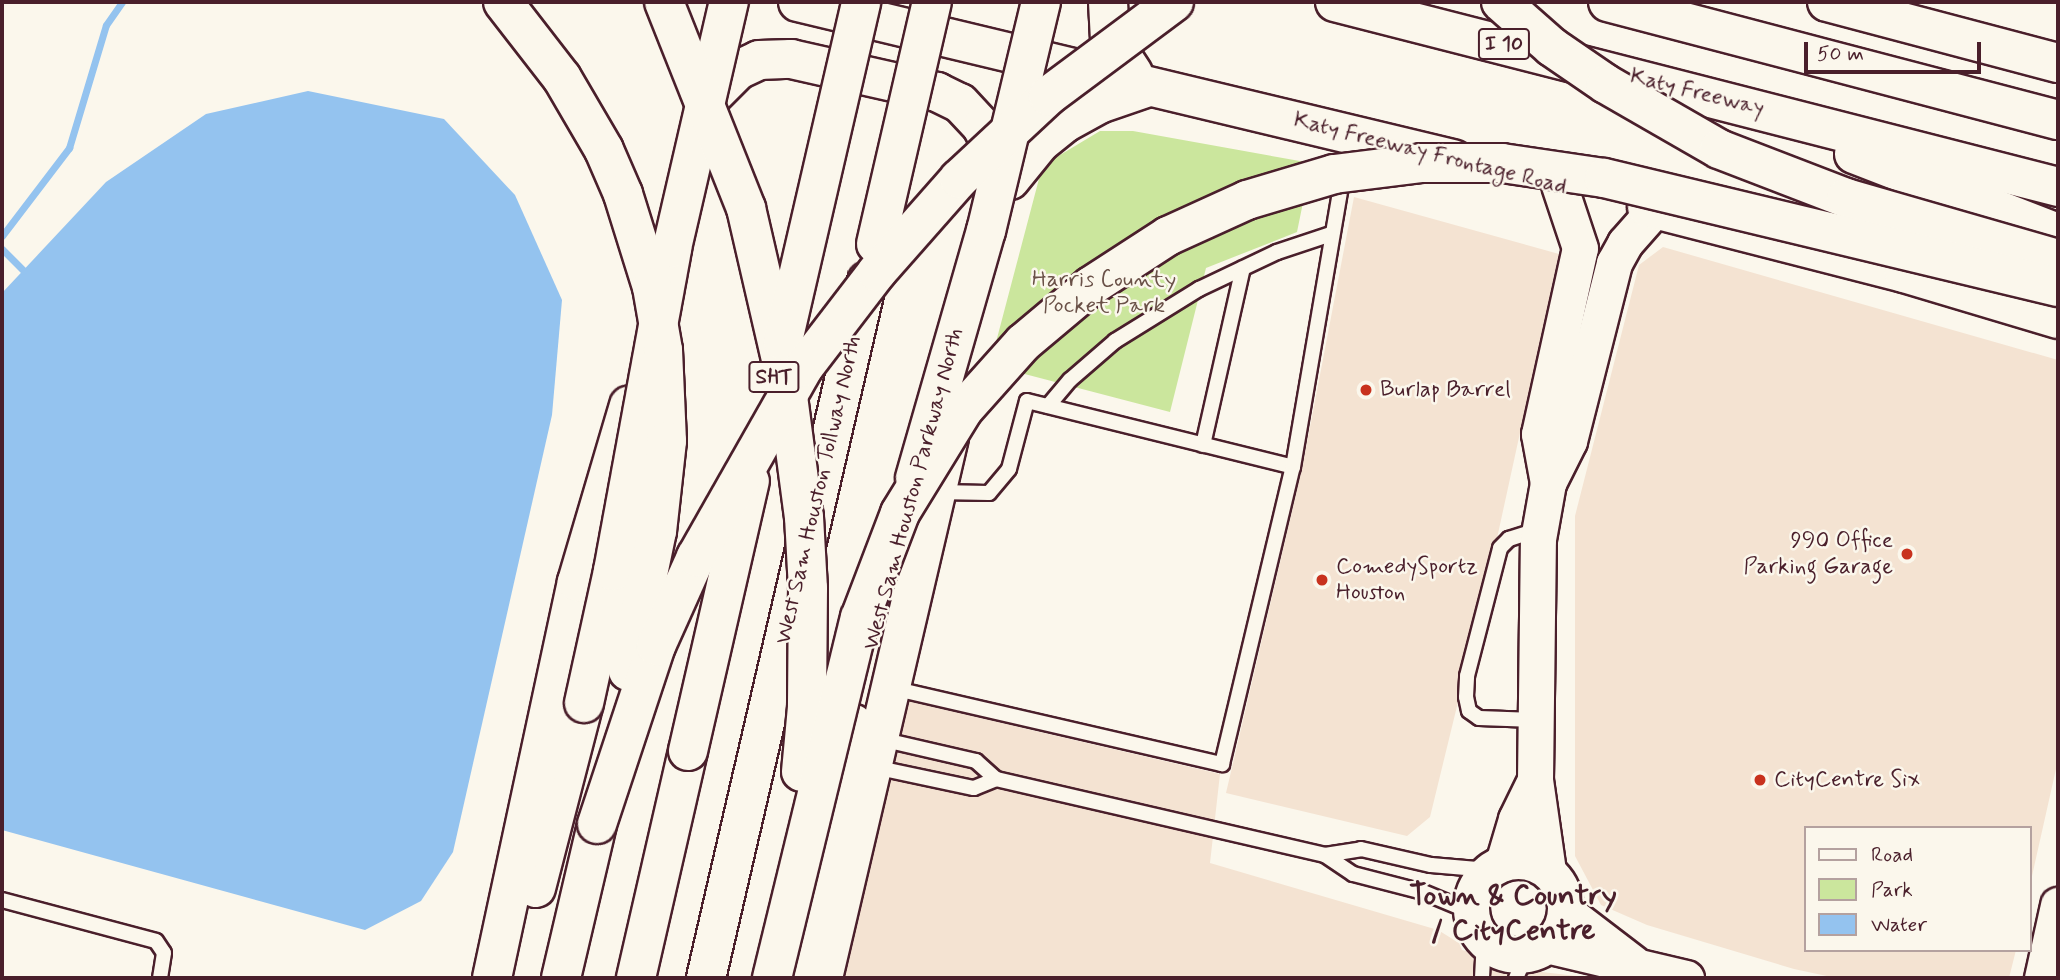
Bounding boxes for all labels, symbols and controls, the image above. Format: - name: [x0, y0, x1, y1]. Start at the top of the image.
- road number: I 10: [1478, 26, 1530, 61]
- scale bar: [1808, 28, 1985, 72]
- text: 50 m: [1817, 40, 1864, 68]
- street label: Katy Freeway: [1627, 63, 1767, 123]
- street label: Katy Freeway Frontage Road: [1291, 107, 1569, 201]
- park label: Harris County Pocket Park: [1035, 266, 1173, 320]
- street label: West Sam Houston Parkway North: [858, 328, 970, 650]
- street label: West Sam Houston Tollway North: [771, 335, 867, 645]
- road number: SHT: [748, 360, 800, 394]
- place label: Burlap Barrel: [1380, 376, 1509, 404]
- marker: Burlap Barrel: [1358, 382, 1374, 398]
- place label: 990 Office Parking Garage: [1744, 527, 1893, 581]
- marker: 990 Office Parking Garage: [1899, 546, 1915, 562]
- place label: ComedySportz Houston: [1336, 553, 1478, 607]
- marker: ComedySportz Houston: [1314, 572, 1330, 588]
- place label: CityCentre Six: [1774, 766, 1920, 794]
- marker: CityCentre Six: [1752, 772, 1768, 788]
- legend: [1804, 826, 2032, 952]
- text: Road: [1871, 841, 1913, 869]
- text: Park: [1871, 876, 1913, 904]
- district label: Town & Country / CityCentre: [1409, 878, 1617, 948]
- text: Water: [1871, 911, 1927, 939]

